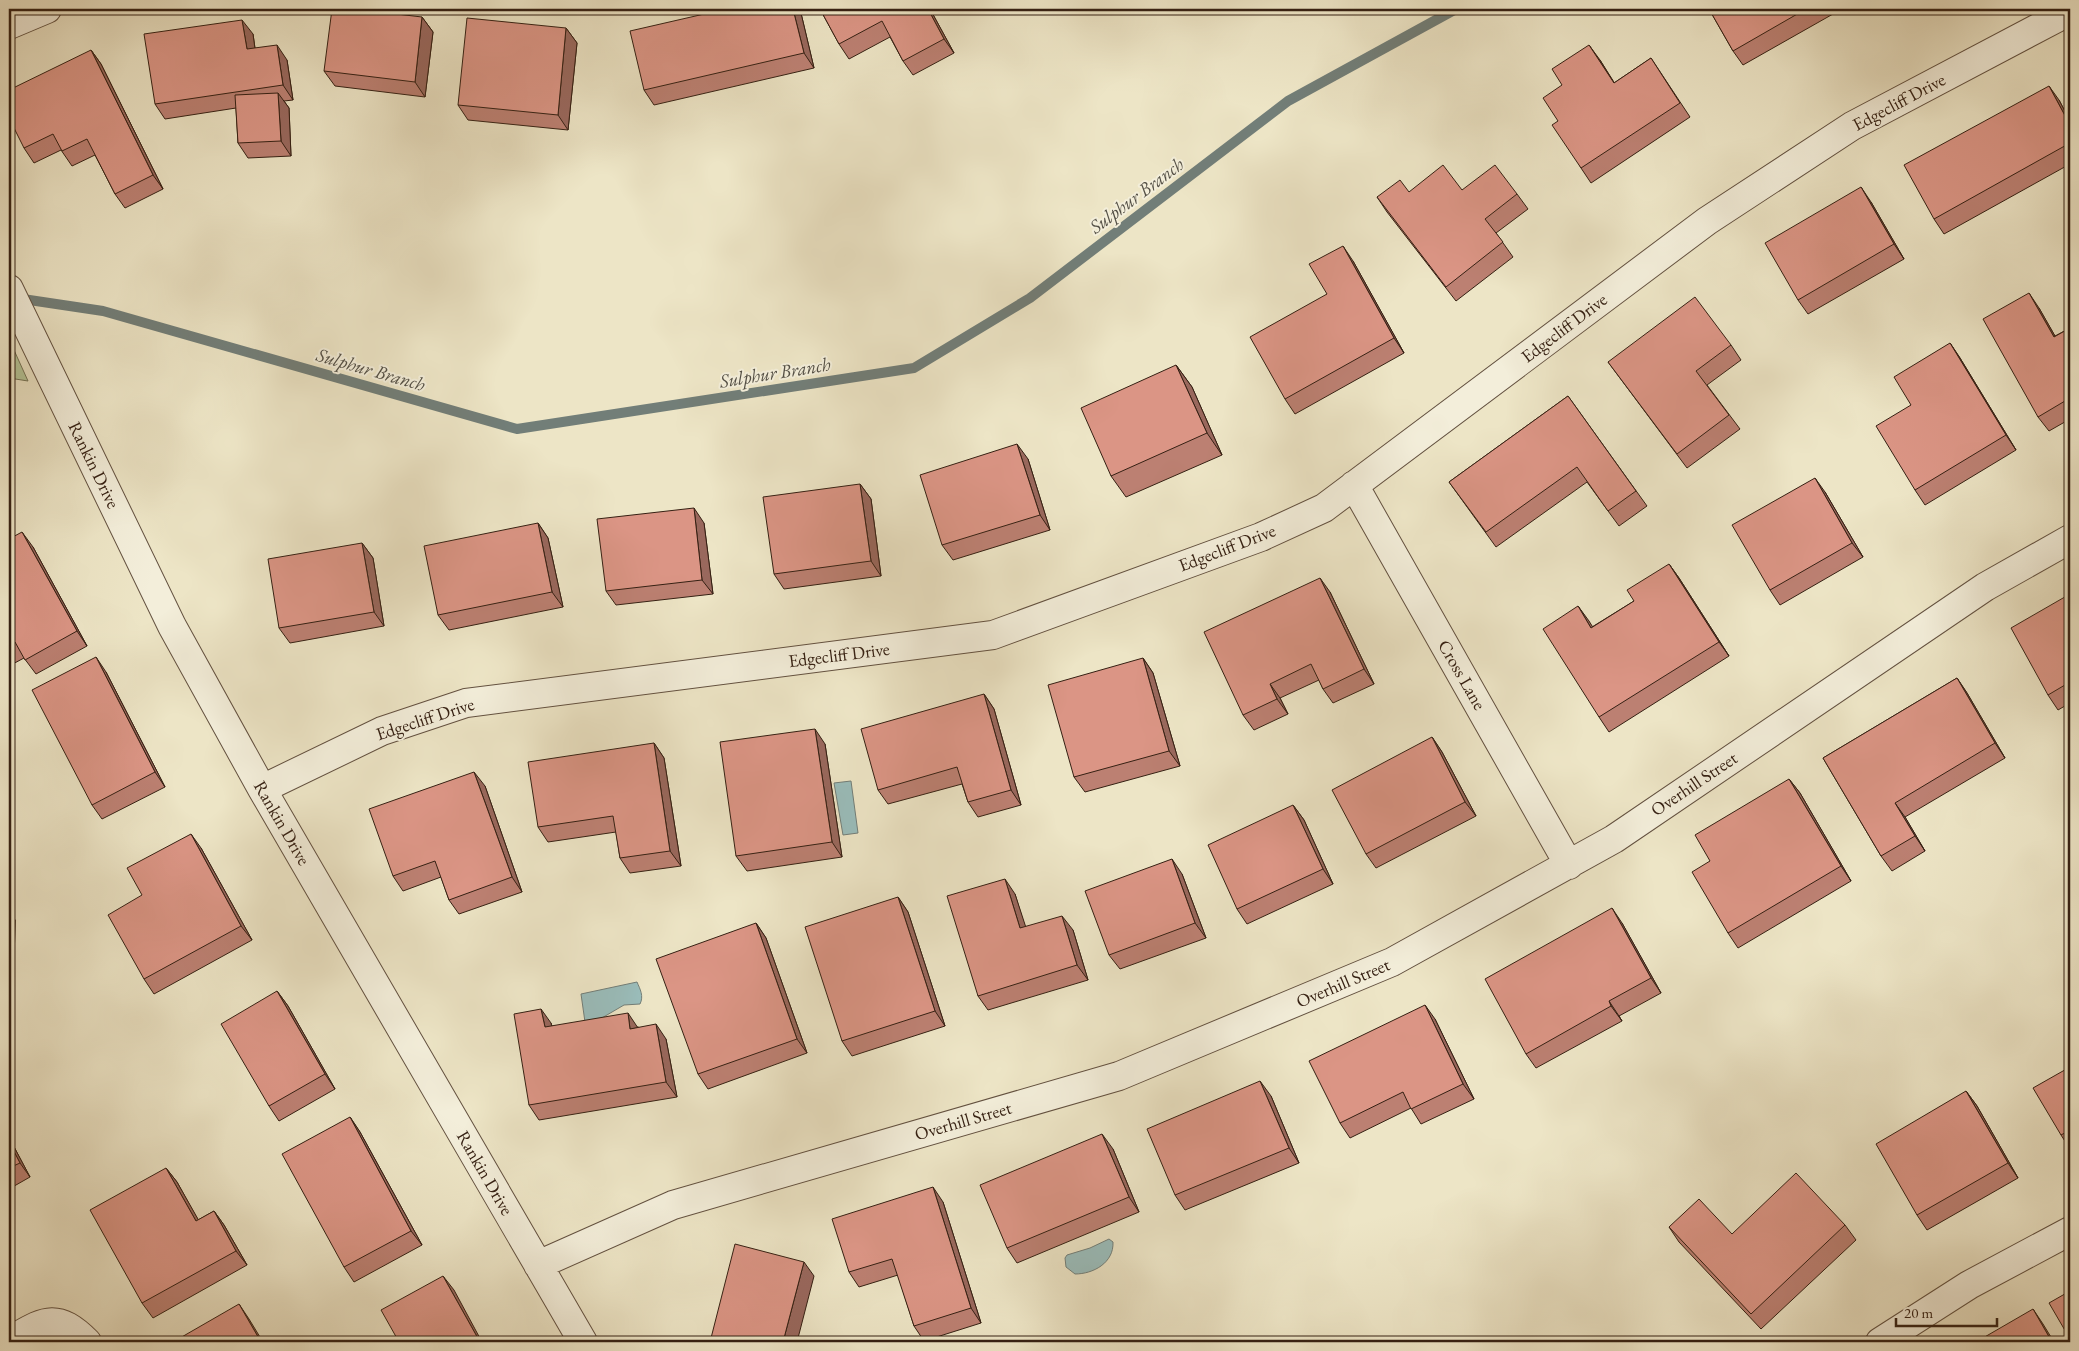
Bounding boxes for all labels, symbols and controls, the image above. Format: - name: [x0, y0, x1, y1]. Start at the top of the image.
- street label: Edgecliff Drive: [1848, 67, 1949, 136]
- water label: Sulphur Branch: [1083, 152, 1189, 240]
- street label: Edgecliff Drive: [1516, 288, 1611, 367]
- water label: Sulphur Branch: [313, 342, 428, 397]
- water label: Sulphur Branch: [717, 351, 832, 394]
- street label: Rankin Drive: [64, 418, 125, 512]
- street label: Edgecliff Drive: [1175, 519, 1279, 577]
- street label: Cross Lane: [1433, 636, 1492, 714]
- street label: Edgecliff Drive: [787, 637, 891, 672]
- street label: Edgecliff Drive: [373, 692, 477, 745]
- street label: Overhill Street: [1646, 746, 1742, 821]
- street label: Rankin Drive: [249, 776, 316, 869]
- street label: Overhill Street: [1292, 952, 1393, 1013]
- street label: Overhill Street: [912, 1096, 1014, 1145]
- street label: Rankin Drive: [452, 1126, 519, 1219]
- scale bar: [1896, 1296, 1998, 1328]
- text: 20 m: [1904, 1303, 1933, 1322]

